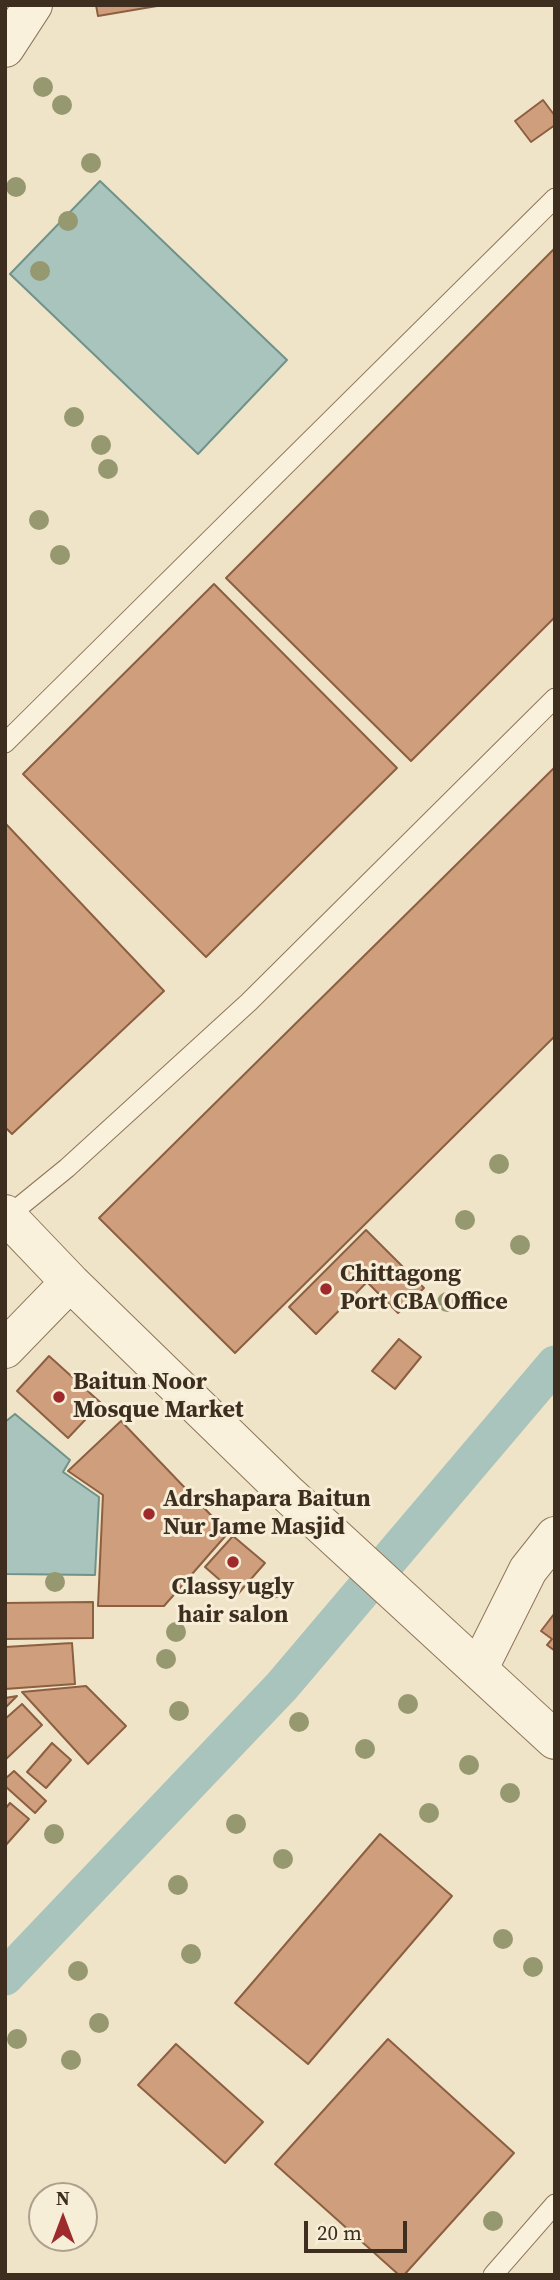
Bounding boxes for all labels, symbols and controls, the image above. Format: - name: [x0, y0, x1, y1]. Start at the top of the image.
- place label: Chittagong Port CBA Office: [340, 1261, 508, 1317]
- marker: Chittagong Port CBA Office: [318, 1281, 334, 1297]
- place label: Baitun Noor Mosque Market: [73, 1369, 244, 1425]
- marker: Baitun Noor Mosque Market: [51, 1389, 67, 1405]
- place label: Adrshapara Baitun Nur Jame Masjid: [163, 1486, 371, 1542]
- marker: Adrshapara Baitun Nur Jame Masjid: [141, 1506, 157, 1522]
- marker: Classy ugly hair salon: [225, 1554, 241, 1570]
- place label: Classy ugly hair salon: [172, 1574, 294, 1630]
- north arrow: [28, 2182, 98, 2252]
- text: N: [56, 2185, 70, 2211]
- scale bar: [308, 2206, 411, 2250]
- text: 20 m: [317, 2218, 362, 2247]

